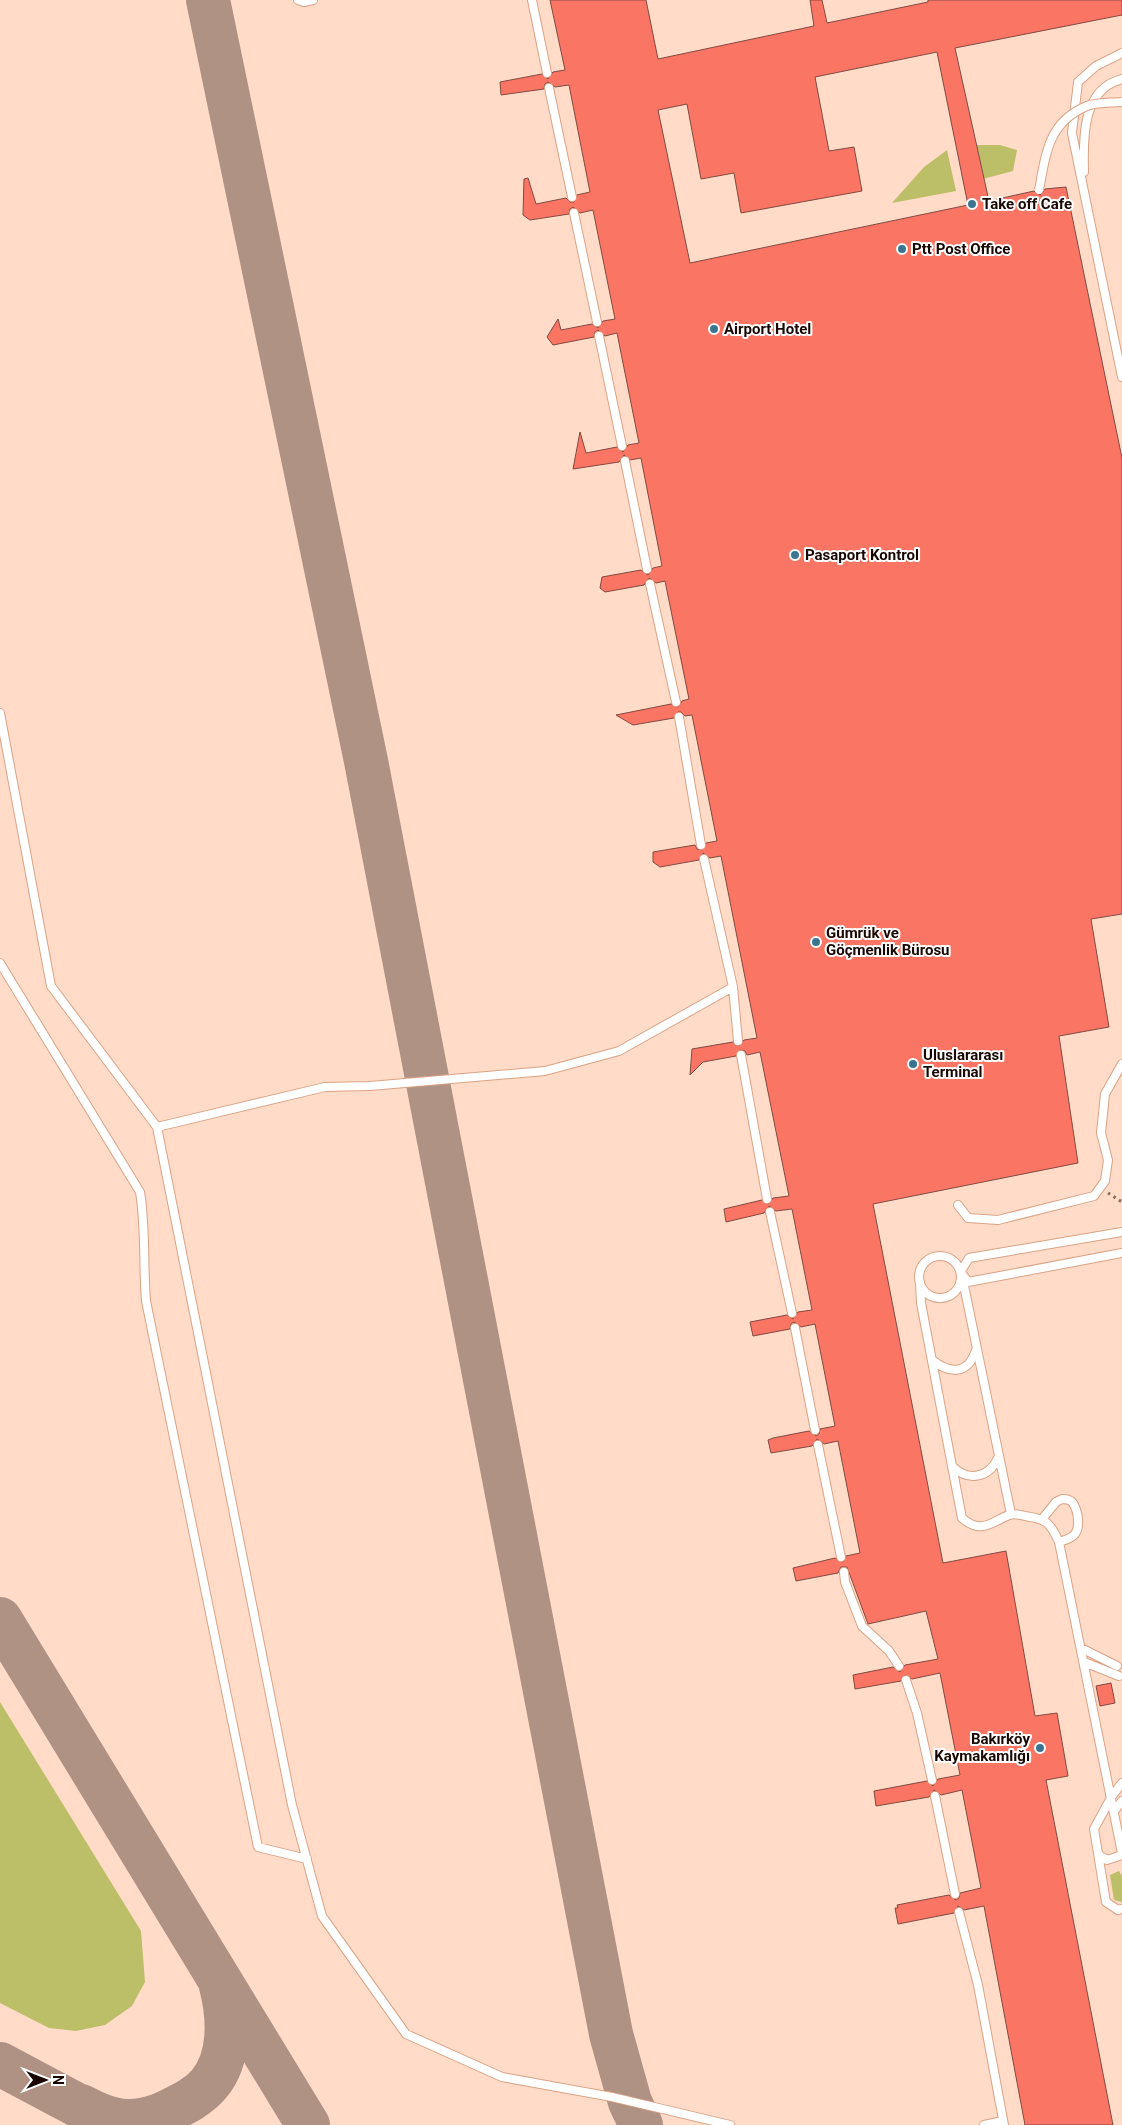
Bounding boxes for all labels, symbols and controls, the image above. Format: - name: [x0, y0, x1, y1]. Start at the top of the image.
- place label: Take off Cafe: [982, 195, 1072, 213]
- marker: Take off Cafe: [966, 198, 978, 210]
- place label: Ptt Post Office: [912, 240, 1010, 258]
- marker: Ptt Post Office: [896, 243, 908, 255]
- place label: Airport Hotel: [724, 320, 811, 338]
- marker: Airport Hotel: [708, 323, 720, 335]
- place label: Pasaport Kontrol: [805, 546, 919, 564]
- marker: Pasaport Kontrol: [789, 549, 801, 561]
- place label: Gümrük ve Göçmenlik Bürosu: [826, 924, 950, 959]
- marker: Gümrük ve Göçmenlik Bürosu: [810, 936, 822, 948]
- place label: Uluslararası Terminal: [923, 1046, 1003, 1081]
- marker: Uluslararası Terminal: [907, 1058, 919, 1070]
- place label: Bakırköy Kaymakamlığı: [934, 1730, 1030, 1765]
- marker: Bakırköy Kaymakamlığı: [1034, 1742, 1046, 1754]
- north arrow: [20, 2055, 70, 2105]
- text: N: [50, 2075, 66, 2085]

